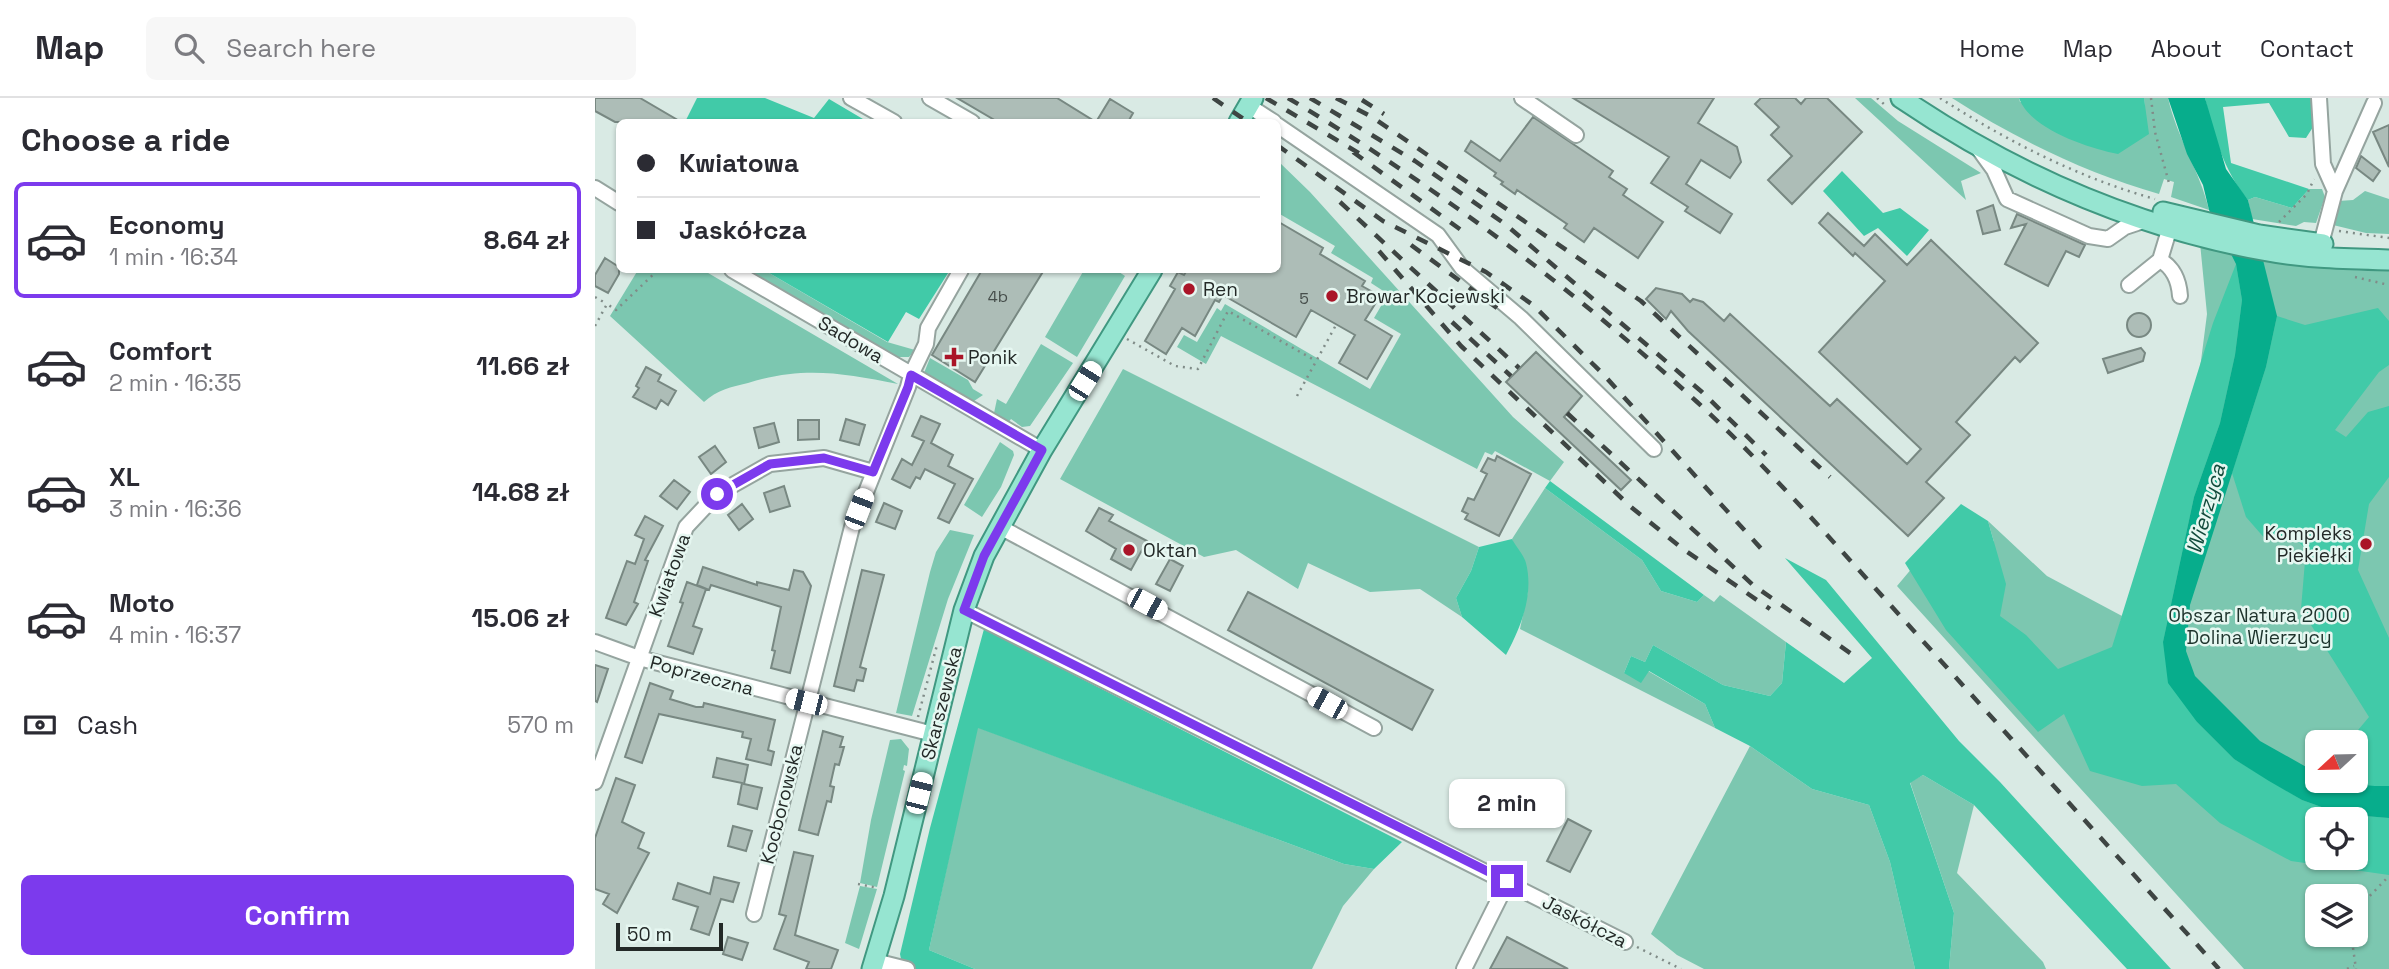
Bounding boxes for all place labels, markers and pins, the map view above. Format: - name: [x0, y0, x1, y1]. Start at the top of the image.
- place label: Ren: [1203, 277, 1238, 302]
- marker: Ren: [1181, 281, 1197, 297]
- place label: Browar Kociewski: [1346, 284, 1505, 309]
- marker: Browar Kociewski: [1324, 288, 1340, 304]
- place label: Ponik: [968, 345, 1017, 370]
- marker: Ponik: [946, 349, 962, 365]
- place label: Kompleks Piekiełki: [2265, 521, 2352, 568]
- marker: Kompleks Piekiełki: [2358, 536, 2374, 552]
- place label: Oktan: [1143, 538, 1197, 563]
- marker: Oktan: [1121, 542, 1137, 558]

